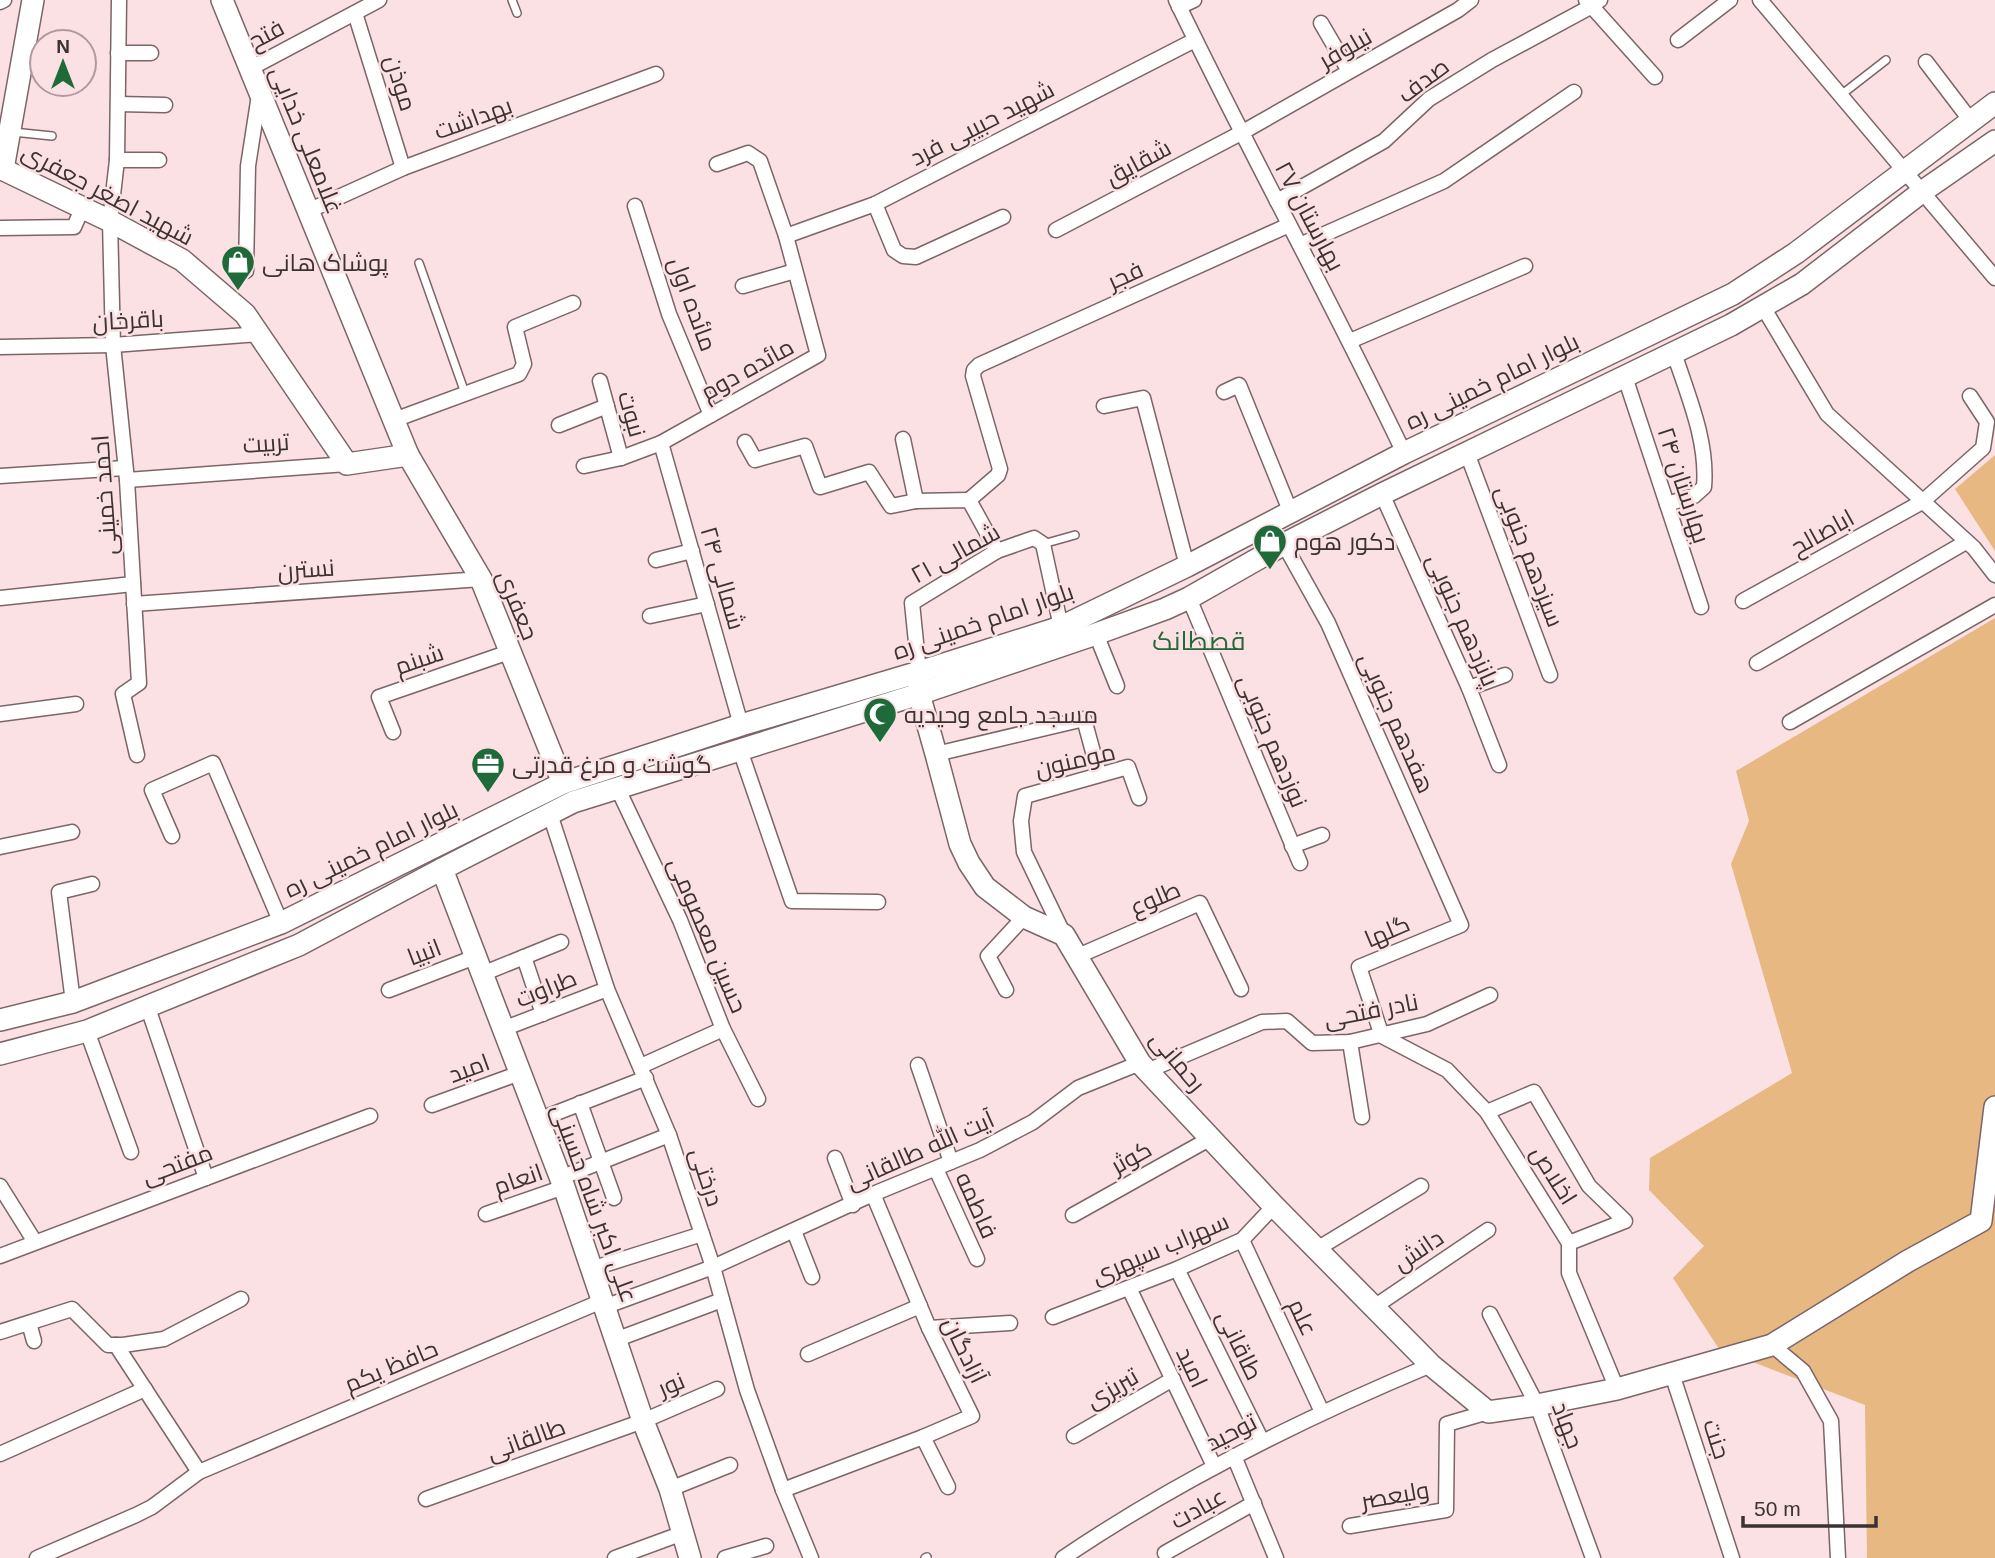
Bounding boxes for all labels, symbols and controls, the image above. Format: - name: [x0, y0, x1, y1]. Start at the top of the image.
- street label: فتح: [243, 13, 290, 57]
- street label: نیلوفر: [1312, 22, 1376, 75]
- north arrow: [28, 28, 98, 98]
- text: N: [56, 36, 70, 57]
- street label: موذن: [379, 52, 422, 114]
- street label: صدف: [1392, 52, 1454, 108]
- street label: غلامعلی خدایی: [264, 62, 349, 218]
- street label: شهید حبیبی فرد: [905, 75, 1059, 172]
- street label: بهداشت: [430, 91, 516, 145]
- street label: شقایق: [1101, 134, 1176, 192]
- street label: شهید اصغر جعفری: [17, 137, 198, 251]
- street label: بهارستان ۲۷: [1269, 157, 1350, 276]
- shop icon: پوشاک هانی: [219, 243, 257, 292]
- place label: پوشاک هانی: [262, 249, 389, 279]
- street label: مائده اول: [663, 253, 722, 355]
- street label: فجر: [1101, 255, 1147, 296]
- street label: باقرخان: [92, 305, 165, 336]
- street label: بلوار امام خمینی ره: [1401, 327, 1584, 437]
- street label: مائده دوم: [696, 332, 800, 408]
- street label: نبوت: [613, 388, 651, 440]
- street label: بهارستان ۲۴: [1652, 423, 1716, 547]
- street label: تربیت: [242, 428, 291, 458]
- street label: احمد خمینی: [86, 434, 123, 556]
- street label: سیزدهم جنوبی: [1488, 482, 1569, 632]
- street label: اباصالح: [1786, 504, 1860, 563]
- street label: ۲۱ شمالی: [906, 518, 1005, 589]
- shop icon: دکور هوم: [1251, 522, 1289, 571]
- street label: ۲۴ شمالی: [694, 523, 751, 633]
- place label: دکور هوم: [1294, 528, 1395, 558]
- street label: پانزدهم جنوبی: [1419, 550, 1504, 692]
- street label: نسترن: [276, 554, 336, 585]
- street label: جعفری: [491, 566, 544, 644]
- street label: بلوار امام خمینی ره: [889, 577, 1078, 667]
- district label: قصطانک: [1152, 626, 1246, 656]
- street label: شبنم: [391, 638, 448, 683]
- street label: هفدهم جنوبی: [1351, 649, 1440, 799]
- street label: نوزدهم جنوبی: [1230, 671, 1313, 813]
- mosque icon: مسجد جامع وحیدیه: [861, 695, 899, 744]
- place label: مسجد جامع وحیدیه: [904, 701, 1098, 731]
- street label: مومنون: [1032, 738, 1118, 783]
- office icon: گوشت و مرغ قدرتی: [469, 745, 507, 794]
- place label: گوشت و مرغ قدرتی: [512, 751, 712, 781]
- street label: بلوار امام خمینی ره: [280, 795, 463, 905]
- street label: حسین معصومی: [662, 853, 753, 1017]
- street label: طلوع: [1126, 875, 1186, 923]
- street label: گلها: [1360, 909, 1414, 953]
- street label: انبیا: [403, 933, 445, 971]
- street label: طراوت: [511, 964, 581, 1012]
- street label: نادر فتحی: [1322, 988, 1421, 1033]
- street label: رحمانی: [1144, 1025, 1211, 1097]
- street label: امید: [445, 1048, 493, 1088]
- street label: علی اکبر شاه حسینی: [546, 1100, 643, 1306]
- street label: آیت الله طالقانی: [841, 1103, 999, 1196]
- street label: کوثر: [1104, 1135, 1156, 1180]
- street label: مفتحی: [138, 1138, 217, 1191]
- street label: اخلاص: [1525, 1141, 1583, 1210]
- street label: درختی: [684, 1145, 729, 1210]
- street label: انعام: [490, 1158, 547, 1203]
- street label: فاطمه: [951, 1168, 1003, 1242]
- street label: سهراب سپهری: [1087, 1207, 1233, 1291]
- street label: دانش: [1388, 1224, 1449, 1277]
- street label: علم: [1280, 1294, 1323, 1341]
- street label: طاقانی: [1211, 1306, 1268, 1385]
- street label: آزادگان: [937, 1313, 993, 1388]
- street label: حافظ یکم: [340, 1334, 443, 1400]
- street label: امید: [1171, 1342, 1213, 1392]
- street label: تبریزی: [1081, 1362, 1144, 1415]
- street label: نور: [652, 1366, 689, 1402]
- street label: جهاد: [1546, 1398, 1589, 1453]
- street label: توحید: [1201, 1408, 1261, 1456]
- street label: طالقانی: [483, 1412, 569, 1467]
- street label: جنت: [1698, 1416, 1736, 1462]
- street label: ولیعصر: [1357, 1476, 1431, 1515]
- street label: عبادت: [1166, 1482, 1230, 1534]
- scale bar: [1743, 1484, 1876, 1528]
- text: 50 m: [1754, 1497, 1801, 1520]

